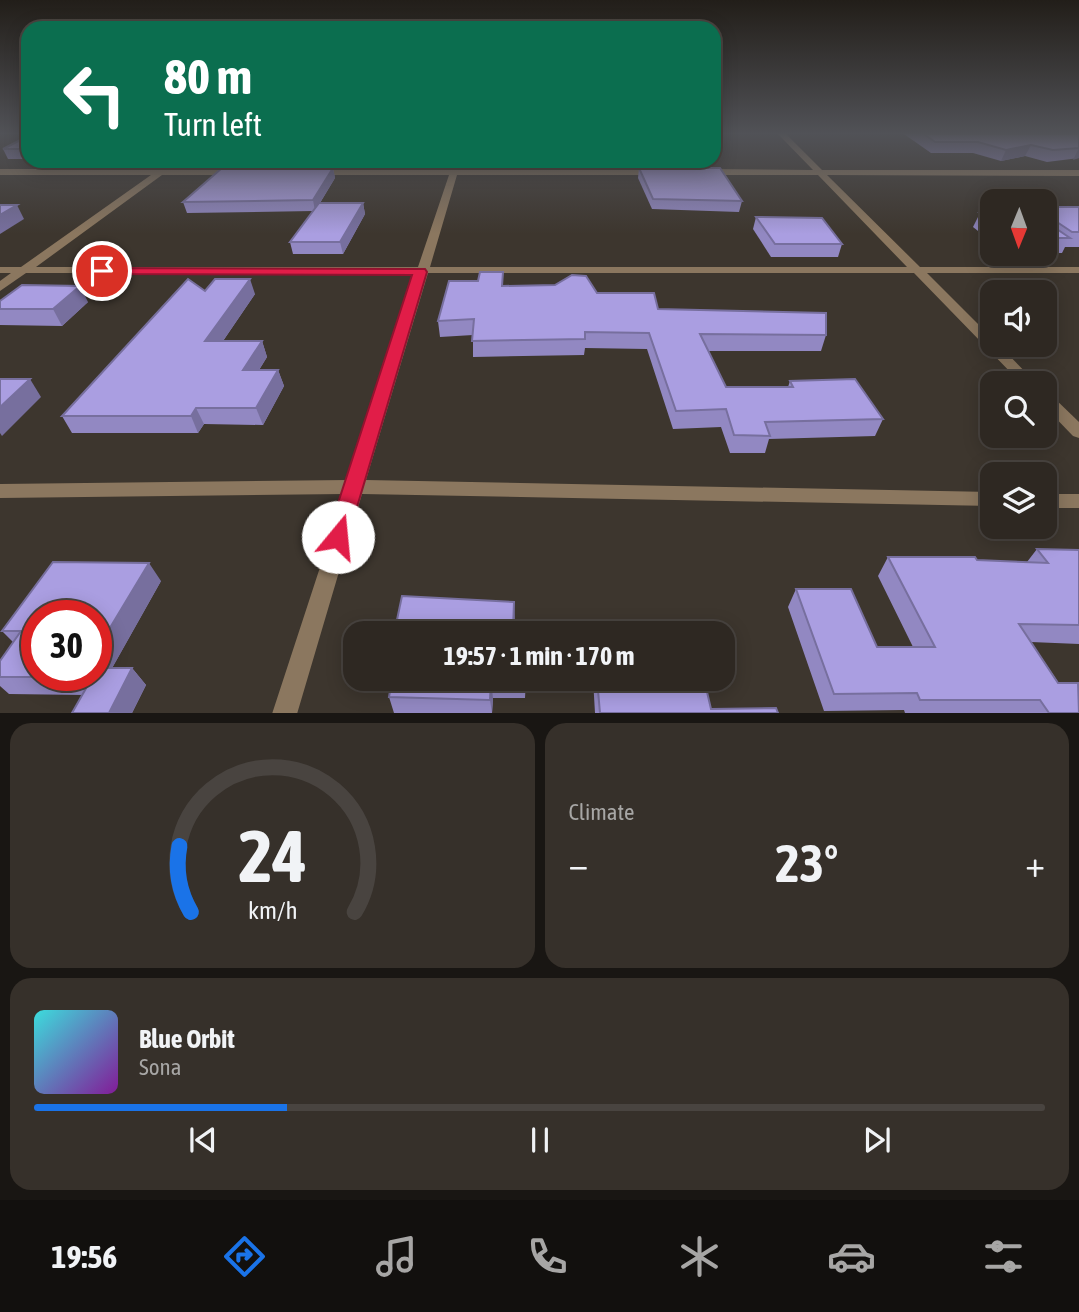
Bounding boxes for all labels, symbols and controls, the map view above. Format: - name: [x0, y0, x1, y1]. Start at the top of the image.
- text: 80 m: [164, 48, 252, 104]
- icon: left: [49, 49, 140, 140]
- text: Turn left: [164, 106, 262, 143]
- north arrow: [980, 189, 1057, 266]
- map controls: [980, 189, 1057, 539]
- pin: [72, 241, 132, 301]
- icon: arrive: [83, 252, 121, 290]
- button: sound: [980, 280, 1057, 357]
- button: search: [980, 371, 1057, 448]
- button: layers: [980, 462, 1057, 539]
- position arrow: [301, 500, 375, 574]
- speed limit sign: 30: [21, 600, 112, 691]
- text: 19:57 · 1 min · 170 m: [444, 641, 634, 671]
- text: Climate: [569, 799, 634, 825]
- text: 24: [238, 814, 306, 897]
- text: 23°: [775, 833, 838, 893]
- text: −: [569, 842, 588, 885]
- text: +: [1025, 842, 1045, 885]
- text: km/h: [247, 895, 297, 923]
- text: Blue Orbit: [139, 1024, 235, 1054]
- text: Sona: [139, 1054, 181, 1080]
- icon: previous: [184, 1121, 222, 1159]
- icon: pause: [521, 1121, 559, 1159]
- icon: next: [858, 1121, 896, 1159]
- icon: directions: [220, 1232, 269, 1281]
- icon: music: [372, 1232, 421, 1281]
- icon: phone: [523, 1232, 572, 1281]
- icon: climate: [675, 1232, 724, 1281]
- icon: car: [827, 1232, 876, 1281]
- icon: filters: [979, 1232, 1028, 1281]
- text: 19:56: [51, 1238, 117, 1275]

